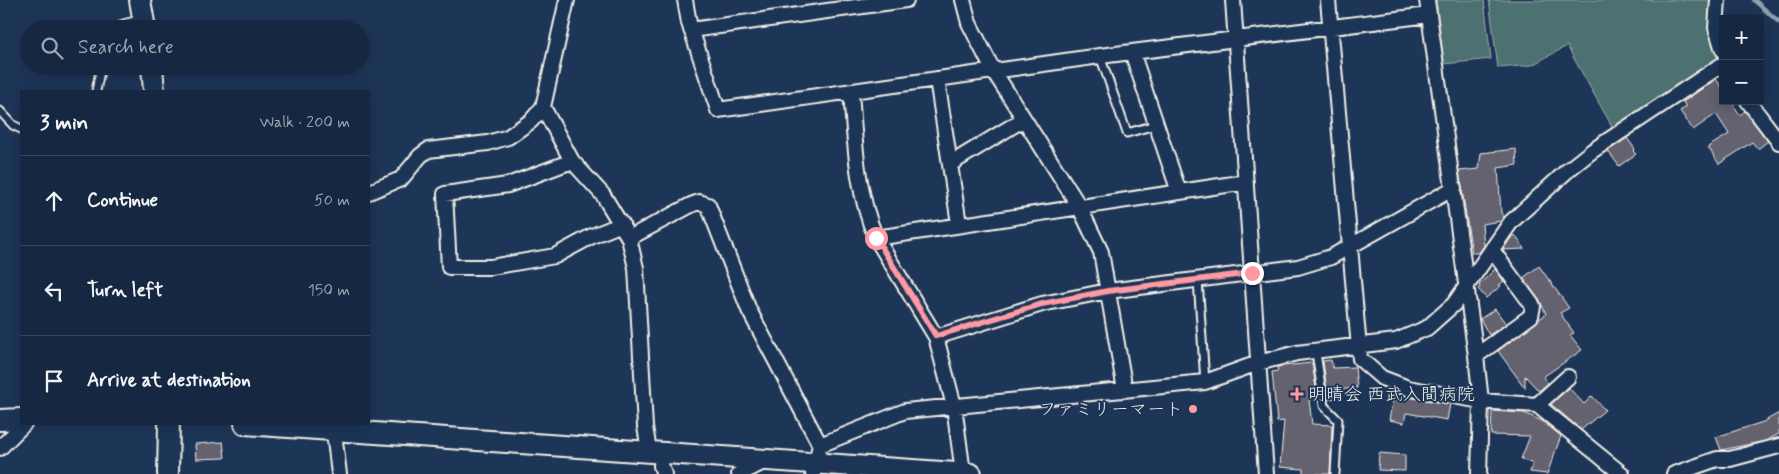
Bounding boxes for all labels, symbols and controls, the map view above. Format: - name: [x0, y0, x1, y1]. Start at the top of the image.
- map controls: [1719, 15, 1764, 105]
- button: +: [1719, 15, 1764, 60]
- search box: [20, 20, 370, 75]
- icon: search: [38, 34, 66, 62]
- text: Search here: [78, 35, 174, 60]
- button: −: [1719, 60, 1764, 105]
- text: 3 min: [40, 109, 88, 137]
- text: Walk · 200 m: [259, 112, 350, 133]
- icon: ahead: [40, 187, 68, 215]
- text: Continue: [87, 188, 158, 213]
- text: 50 m: [314, 190, 350, 211]
- route start: [865, 227, 888, 250]
- route end: [1241, 262, 1264, 285]
- icon: left: [40, 277, 68, 305]
- text: Turn left: [87, 278, 163, 303]
- text: 150 m: [308, 280, 350, 301]
- icon: arrive: [40, 367, 68, 395]
- text: Arrive at destination: [87, 368, 251, 393]
- place label: 明晴会 西武入間病院: [1308, 383, 1475, 407]
- marker: 明晴会 西武入間病院: [1290, 387, 1304, 401]
- place label: ファミリーマート: [1039, 398, 1183, 422]
- marker: ファミリーマート: [1187, 403, 1199, 415]

